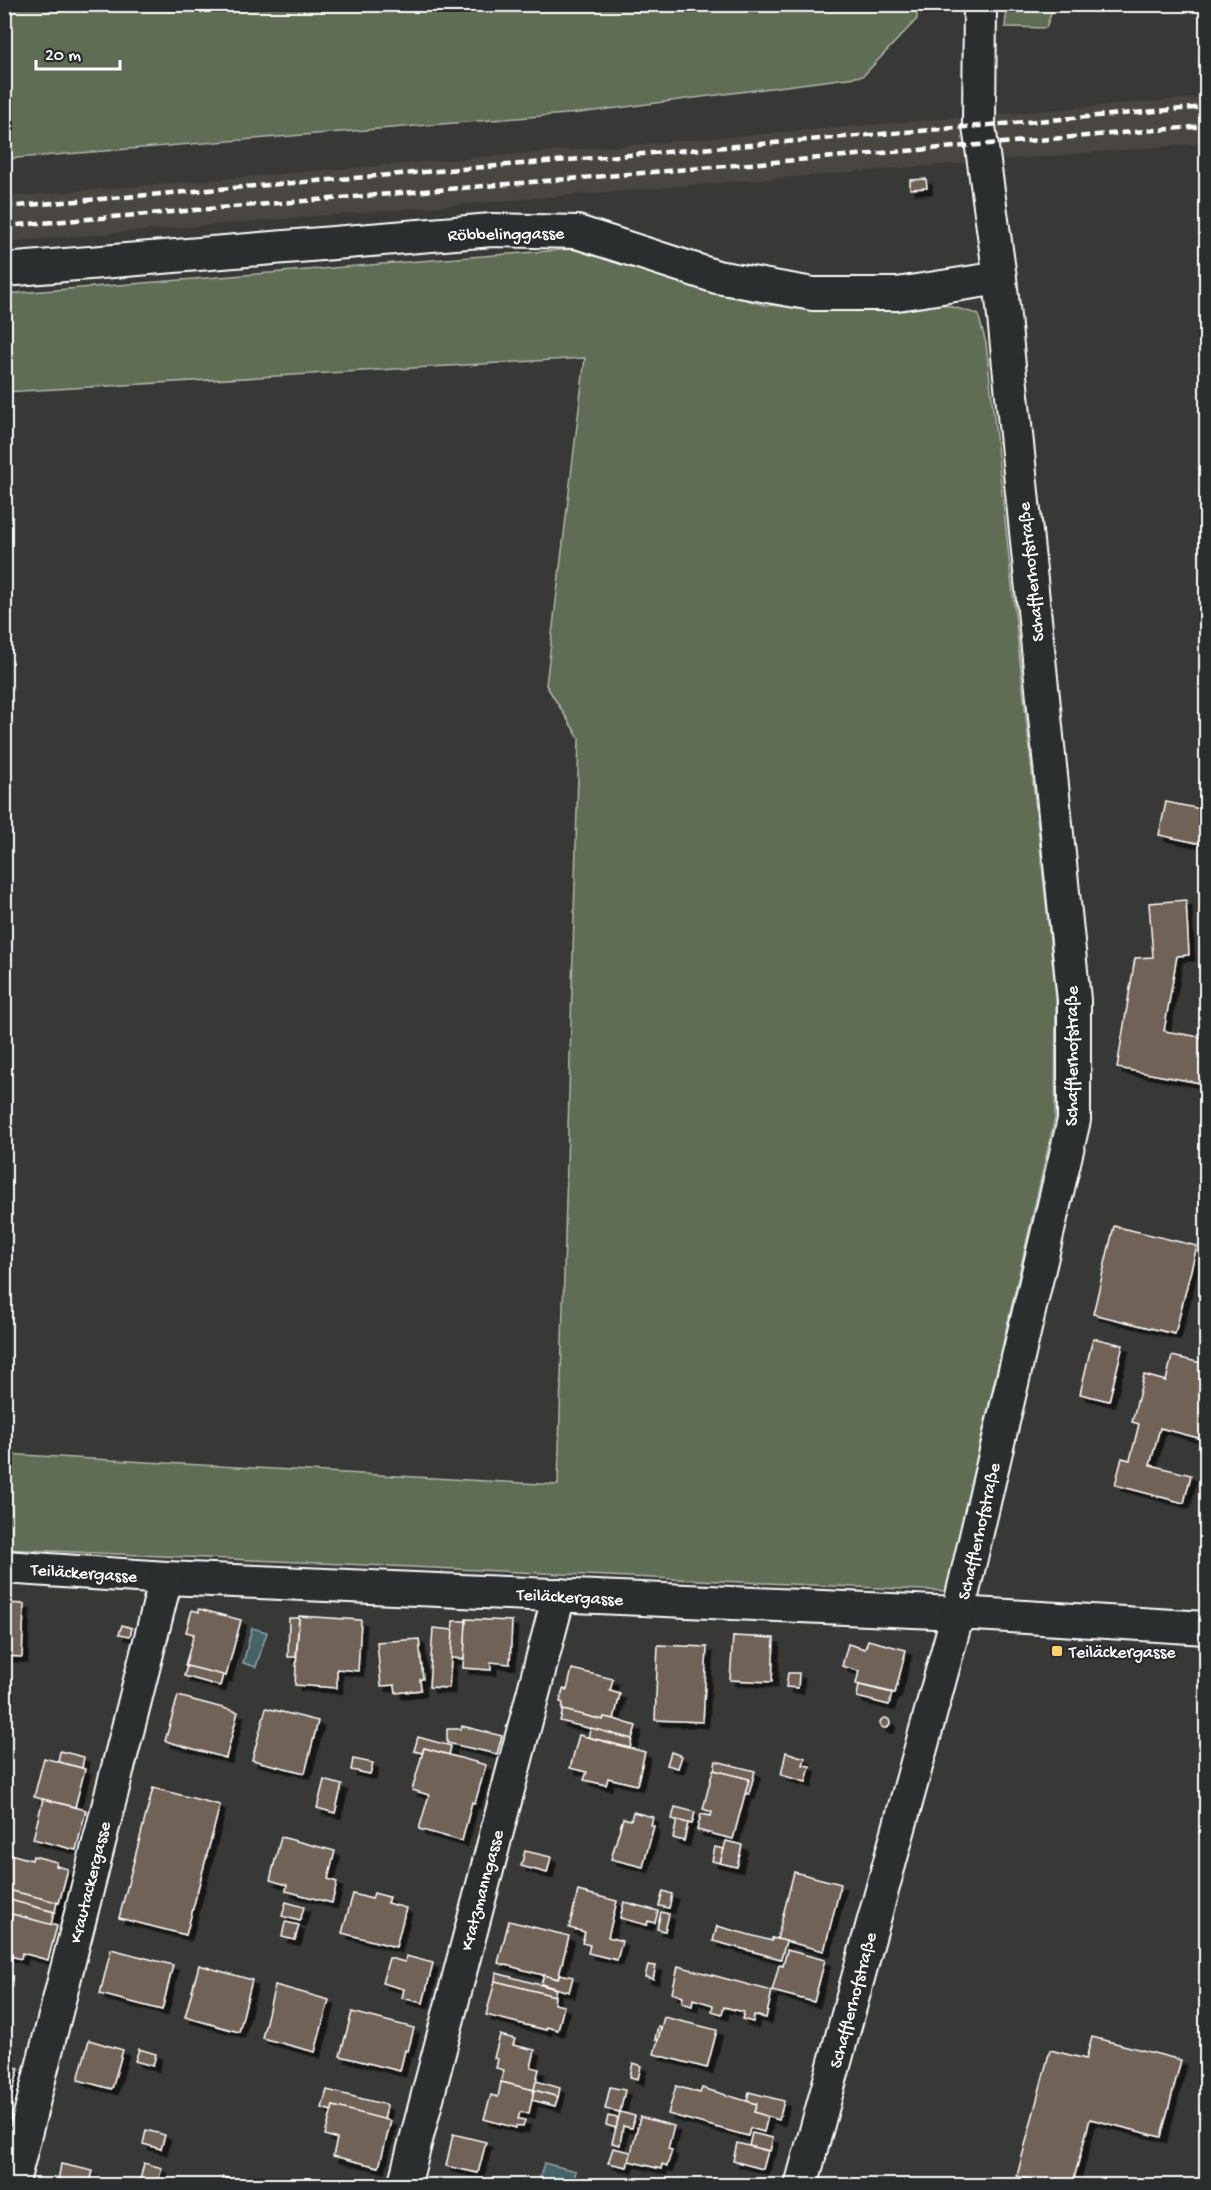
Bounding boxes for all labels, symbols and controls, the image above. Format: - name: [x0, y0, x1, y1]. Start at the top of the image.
- scale bar: [36, 33, 120, 71]
- text: 20 m: [45, 46, 81, 67]
- street label: Röbbelinggasse: [448, 224, 565, 247]
- street label: Schafflerhofstraße: [1015, 500, 1050, 642]
- street label: Schafflerhofstraße: [1063, 985, 1084, 1126]
- street label: Schafflerhofstraße: [954, 1460, 1007, 1602]
- street label: Teiläckergasse: [29, 1560, 138, 1589]
- street label: Teiläckergasse: [515, 1585, 624, 1612]
- place label: Teiläckergasse: [1068, 1643, 1176, 1664]
- marker: Teiläckergasse: [1050, 1644, 1064, 1658]
- street label: Krautackergasse: [66, 1819, 117, 1946]
- street label: Kratzmanngasse: [457, 1827, 510, 1953]
- street label: Schafflerhofstraße: [826, 1930, 883, 2071]

